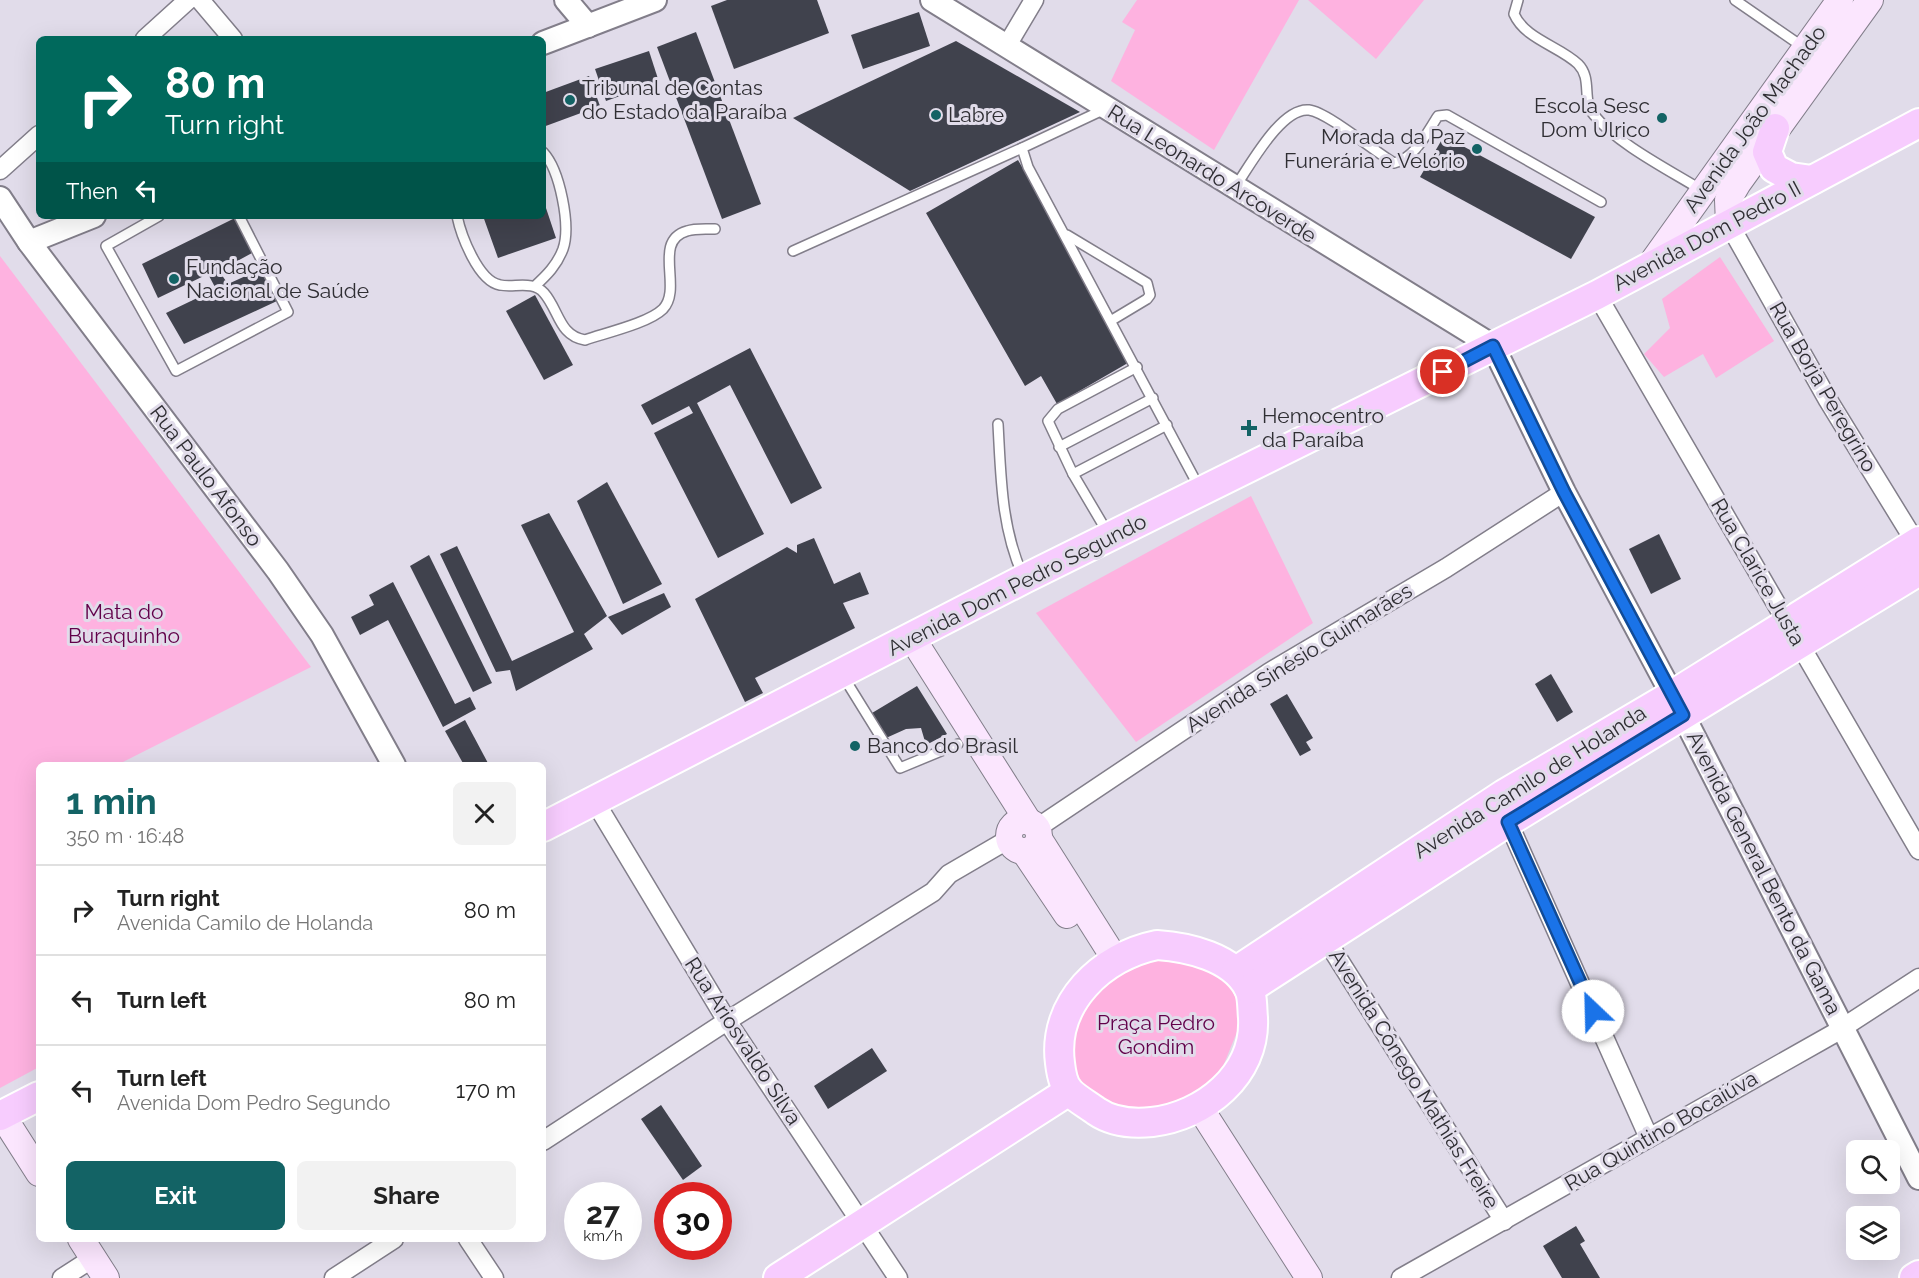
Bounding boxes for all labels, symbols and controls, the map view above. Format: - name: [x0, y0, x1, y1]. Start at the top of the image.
- street label: Avenida João Machado: [1678, 20, 1831, 217]
- text: 80 m: [165, 59, 265, 108]
- icon: right: [66, 60, 144, 138]
- place label: Tribunal de Contas do Estado da Paraíba: [582, 75, 787, 124]
- marker: Tribunal de Contas do Estado da Paraíba: [563, 93, 577, 107]
- place label: Escola Sesc Dom Ulrico: [1534, 93, 1650, 142]
- street label: Rua Leonardo Arcoverde: [1103, 99, 1321, 248]
- place label: Labre: [948, 102, 1004, 127]
- marker: Labre: [929, 108, 943, 122]
- text: Turn right: [165, 109, 284, 140]
- marker: Escola Sesc Dom Ulrico: [1655, 111, 1669, 125]
- place label: Morada da Paz Funerária e Velório: [1284, 124, 1465, 173]
- marker: Morada da Paz Funerária e Velório: [1470, 142, 1484, 156]
- icon: left: [130, 174, 163, 207]
- street label: Avenida Dom Pedro II: [1609, 175, 1805, 296]
- text: Then: [66, 178, 118, 204]
- place label: Fundação Nacional de Saúde: [186, 254, 369, 303]
- marker: Fundação Nacional de Saúde: [167, 272, 181, 286]
- street label: Rua Borja Peregrino: [1765, 297, 1882, 476]
- pin: [1417, 346, 1468, 397]
- icon: arrive: [1426, 355, 1459, 388]
- street label: Rua Paulo Afonso: [145, 400, 268, 551]
- place label: Hemocentro da Paraíba: [1262, 403, 1384, 452]
- marker: Hemocentro da Paraíba: [1240, 419, 1258, 437]
- street label: Rua Clarice Justa: [1706, 494, 1811, 650]
- street label: Avenida Dom Pedro Segundo: [883, 508, 1150, 661]
- street label: Avenida Sinésio Guimarães: [1181, 578, 1416, 738]
- park label: Mata do Buraquinho: [68, 599, 180, 648]
- street label: Avenida Camilo de Holanda: [1409, 700, 1650, 863]
- street label: Avenida General Bento da Gama: [1682, 727, 1847, 1019]
- place label: Banco do Brasil: [867, 733, 1018, 758]
- marker: Banco do Brasil: [848, 739, 862, 753]
- text: 1 min: [66, 780, 157, 822]
- button: close: [453, 782, 516, 845]
- text: 350 m · 16:48: [66, 824, 184, 848]
- text: Turn right: [117, 885, 220, 911]
- icon: right: [66, 894, 99, 927]
- text: 80 m: [464, 897, 516, 923]
- text: Avenida Camilo de Holanda: [117, 911, 373, 935]
- street label: Avenida Cônego Mathias Freire: [1324, 944, 1505, 1213]
- street label: Rua Ariosvaldo Silva: [680, 952, 807, 1129]
- position arrow: [1561, 979, 1625, 1043]
- icon: left: [66, 984, 99, 1017]
- text: Turn left: [117, 987, 207, 1013]
- text: 80 m: [464, 987, 516, 1013]
- park label: Praça Pedro Gondim: [1097, 1010, 1215, 1059]
- text: Turn left: [117, 1065, 207, 1091]
- street label: Rua Quintino Bocaiúva: [1560, 1065, 1762, 1196]
- icon: left: [66, 1074, 99, 1107]
- text: 170 m: [456, 1077, 516, 1103]
- text: Avenida Dom Pedro Segundo: [117, 1091, 390, 1115]
- map controls: [1846, 1140, 1900, 1260]
- button: search: [1846, 1140, 1900, 1194]
- button: Exit: [66, 1161, 285, 1230]
- button: Share: [297, 1161, 516, 1230]
- speed limit sign: 30: [654, 1182, 732, 1260]
- text: 27: [586, 1196, 620, 1231]
- button: layers: [1846, 1206, 1900, 1260]
- text: km/h: [583, 1227, 623, 1245]

